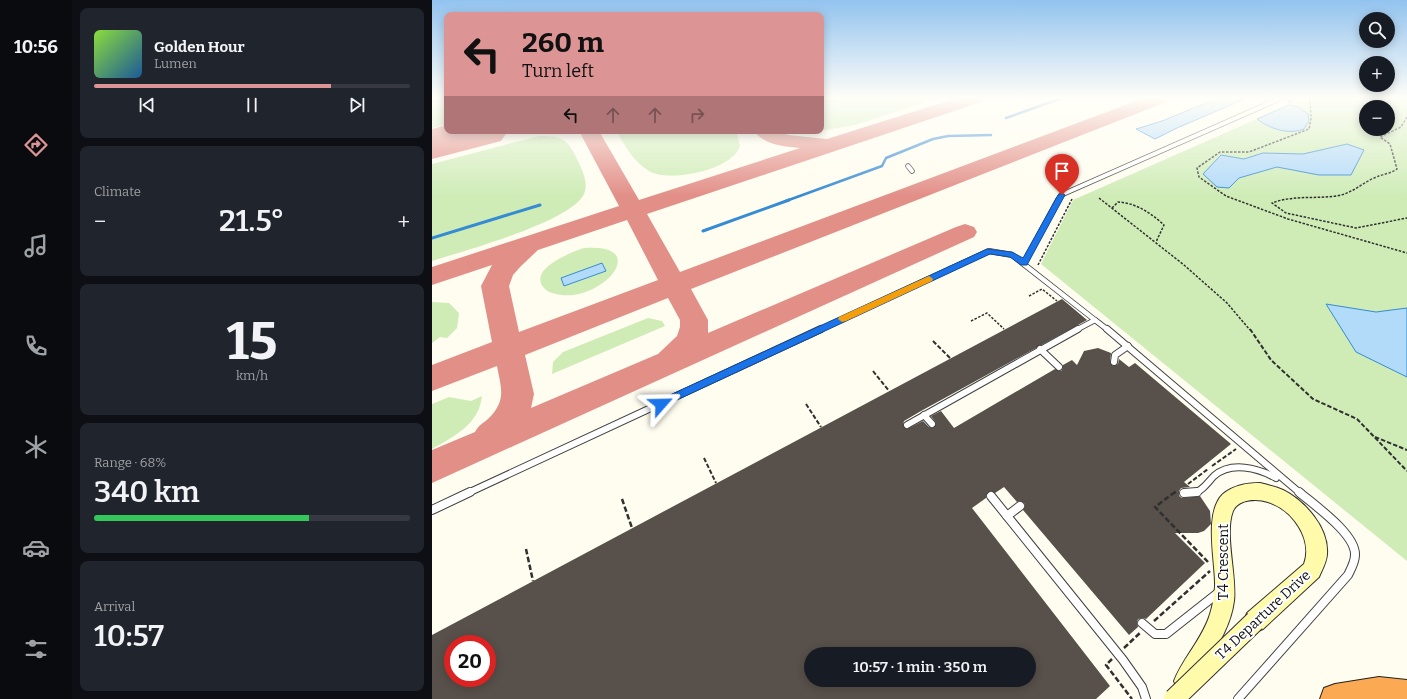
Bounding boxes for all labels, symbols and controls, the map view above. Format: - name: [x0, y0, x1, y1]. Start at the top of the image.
- map controls: [1359, 12, 1395, 136]
- button: search: [1359, 12, 1395, 48]
- text: 260 m: [522, 26, 604, 59]
- icon: left: [456, 28, 508, 80]
- text: 10:56: [14, 36, 58, 58]
- text: Golden Hour: [154, 38, 245, 56]
- text: Lumen: [154, 56, 197, 71]
- button: +: [1359, 56, 1395, 92]
- text: Turn left: [522, 60, 594, 82]
- icon: previous: [136, 94, 158, 116]
- icon: pause: [241, 94, 263, 116]
- icon: next: [346, 94, 368, 116]
- button: −: [1359, 100, 1395, 136]
- icon: left: [560, 104, 582, 126]
- icon: ahead: [602, 104, 624, 126]
- icon: ahead: [644, 104, 666, 126]
- icon: right: [686, 104, 708, 126]
- icon: directions: [22, 131, 50, 159]
- pin: [1045, 154, 1079, 195]
- icon: arrive: [1051, 160, 1073, 182]
- text: Climate: [94, 184, 141, 199]
- text: 21.5°: [219, 203, 285, 239]
- text: −: [94, 208, 106, 235]
- text: +: [397, 208, 410, 235]
- icon: music: [22, 232, 50, 260]
- text: 15: [227, 310, 277, 373]
- icon: phone: [22, 332, 50, 360]
- text: km/h: [236, 368, 268, 383]
- position arrow: [640, 383, 682, 425]
- icon: climate: [22, 433, 50, 461]
- text: Range · 68%: [94, 455, 166, 470]
- text: 340 km: [94, 474, 200, 510]
- street label: T4 Crescent: [1215, 524, 1232, 600]
- icon: car: [22, 534, 50, 562]
- street label: T4 Departure Drive: [1212, 567, 1314, 663]
- text: Arrival: [94, 599, 135, 614]
- text: 10:57: [94, 618, 164, 654]
- icon: filters: [22, 635, 50, 663]
- speed limit sign: 20: [444, 635, 496, 687]
- text: 10:57 · 1 min · 350 m: [853, 658, 987, 676]

